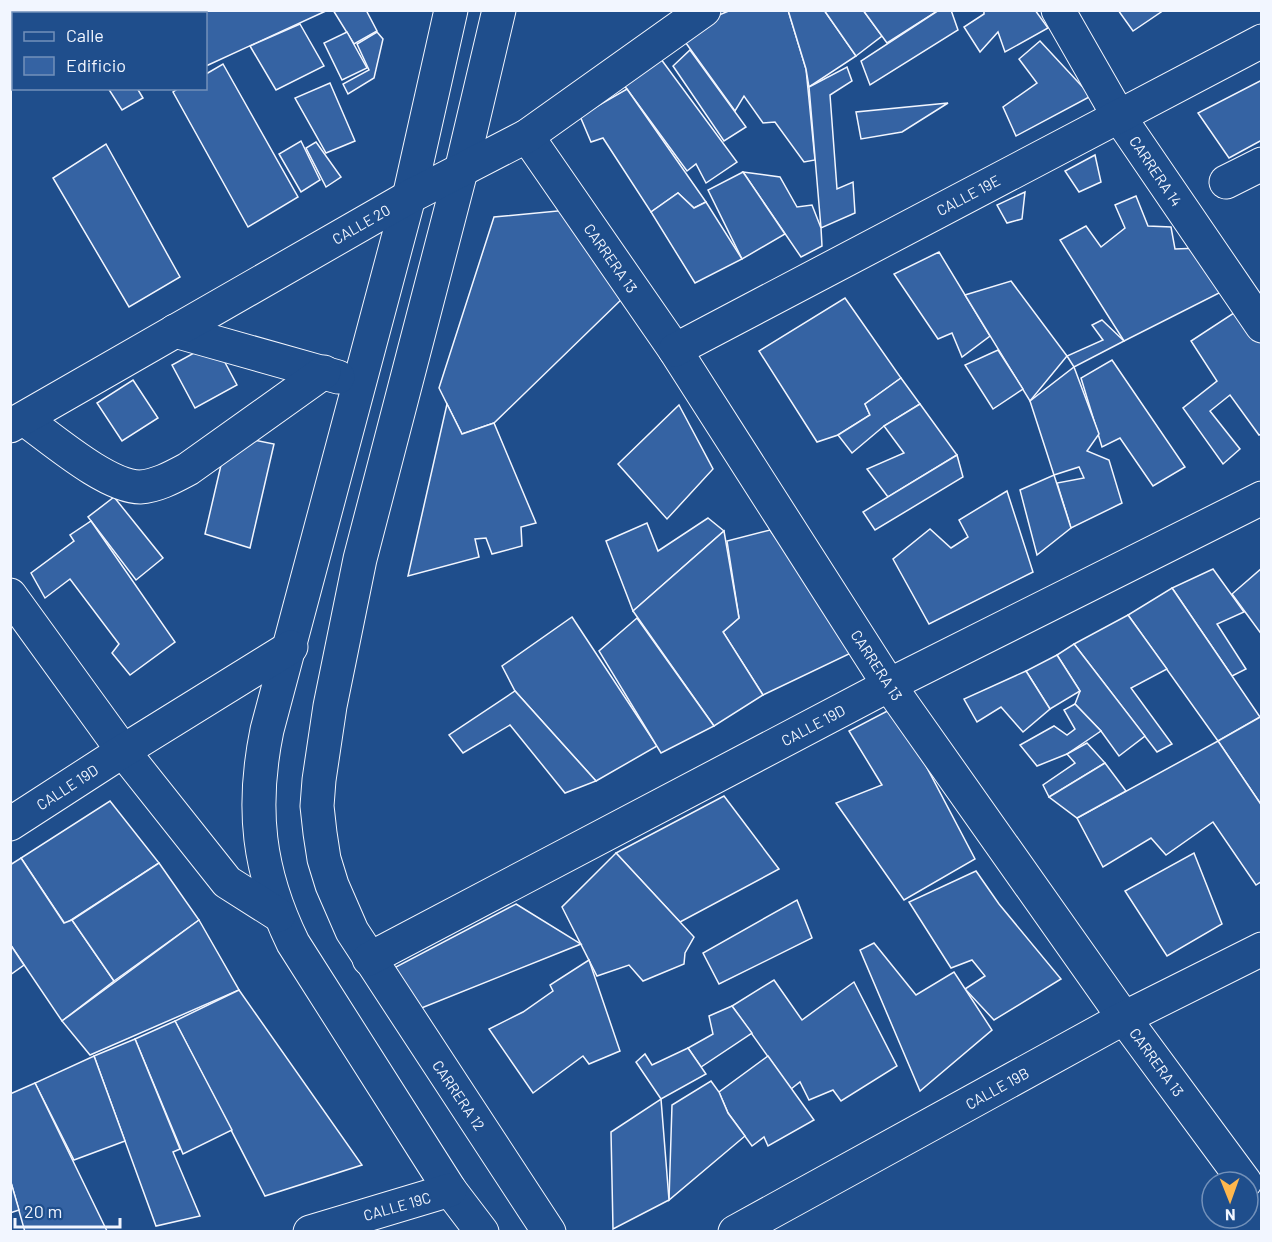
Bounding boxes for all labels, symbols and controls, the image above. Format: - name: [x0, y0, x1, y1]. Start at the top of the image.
- legend: [12, 12, 207, 90]
- text: Calle: [66, 24, 104, 46]
- text: Edificio: [66, 54, 126, 76]
- street label: CARRERA 14: [1126, 132, 1186, 210]
- street label: CALLE 19E: [933, 171, 1003, 219]
- street label: CALLE 20: [329, 200, 393, 248]
- street label: CARRERA 13: [581, 220, 641, 296]
- street label: CARRERA 13: [848, 626, 906, 704]
- street label: CALLE 19D: [778, 701, 848, 749]
- street label: CALLE 19D: [33, 760, 101, 814]
- street label: CARRERA 13: [1126, 1024, 1188, 1100]
- street label: CARRERA 12: [429, 1056, 489, 1134]
- street label: CALLE 19B: [962, 1063, 1032, 1113]
- north arrow: [1200, 1170, 1260, 1230]
- street label: CALLE 19C: [361, 1188, 433, 1224]
- scale bar: [15, 1191, 120, 1229]
- text: 20 m: [24, 1200, 62, 1222]
- text: N: [1225, 1206, 1236, 1225]

